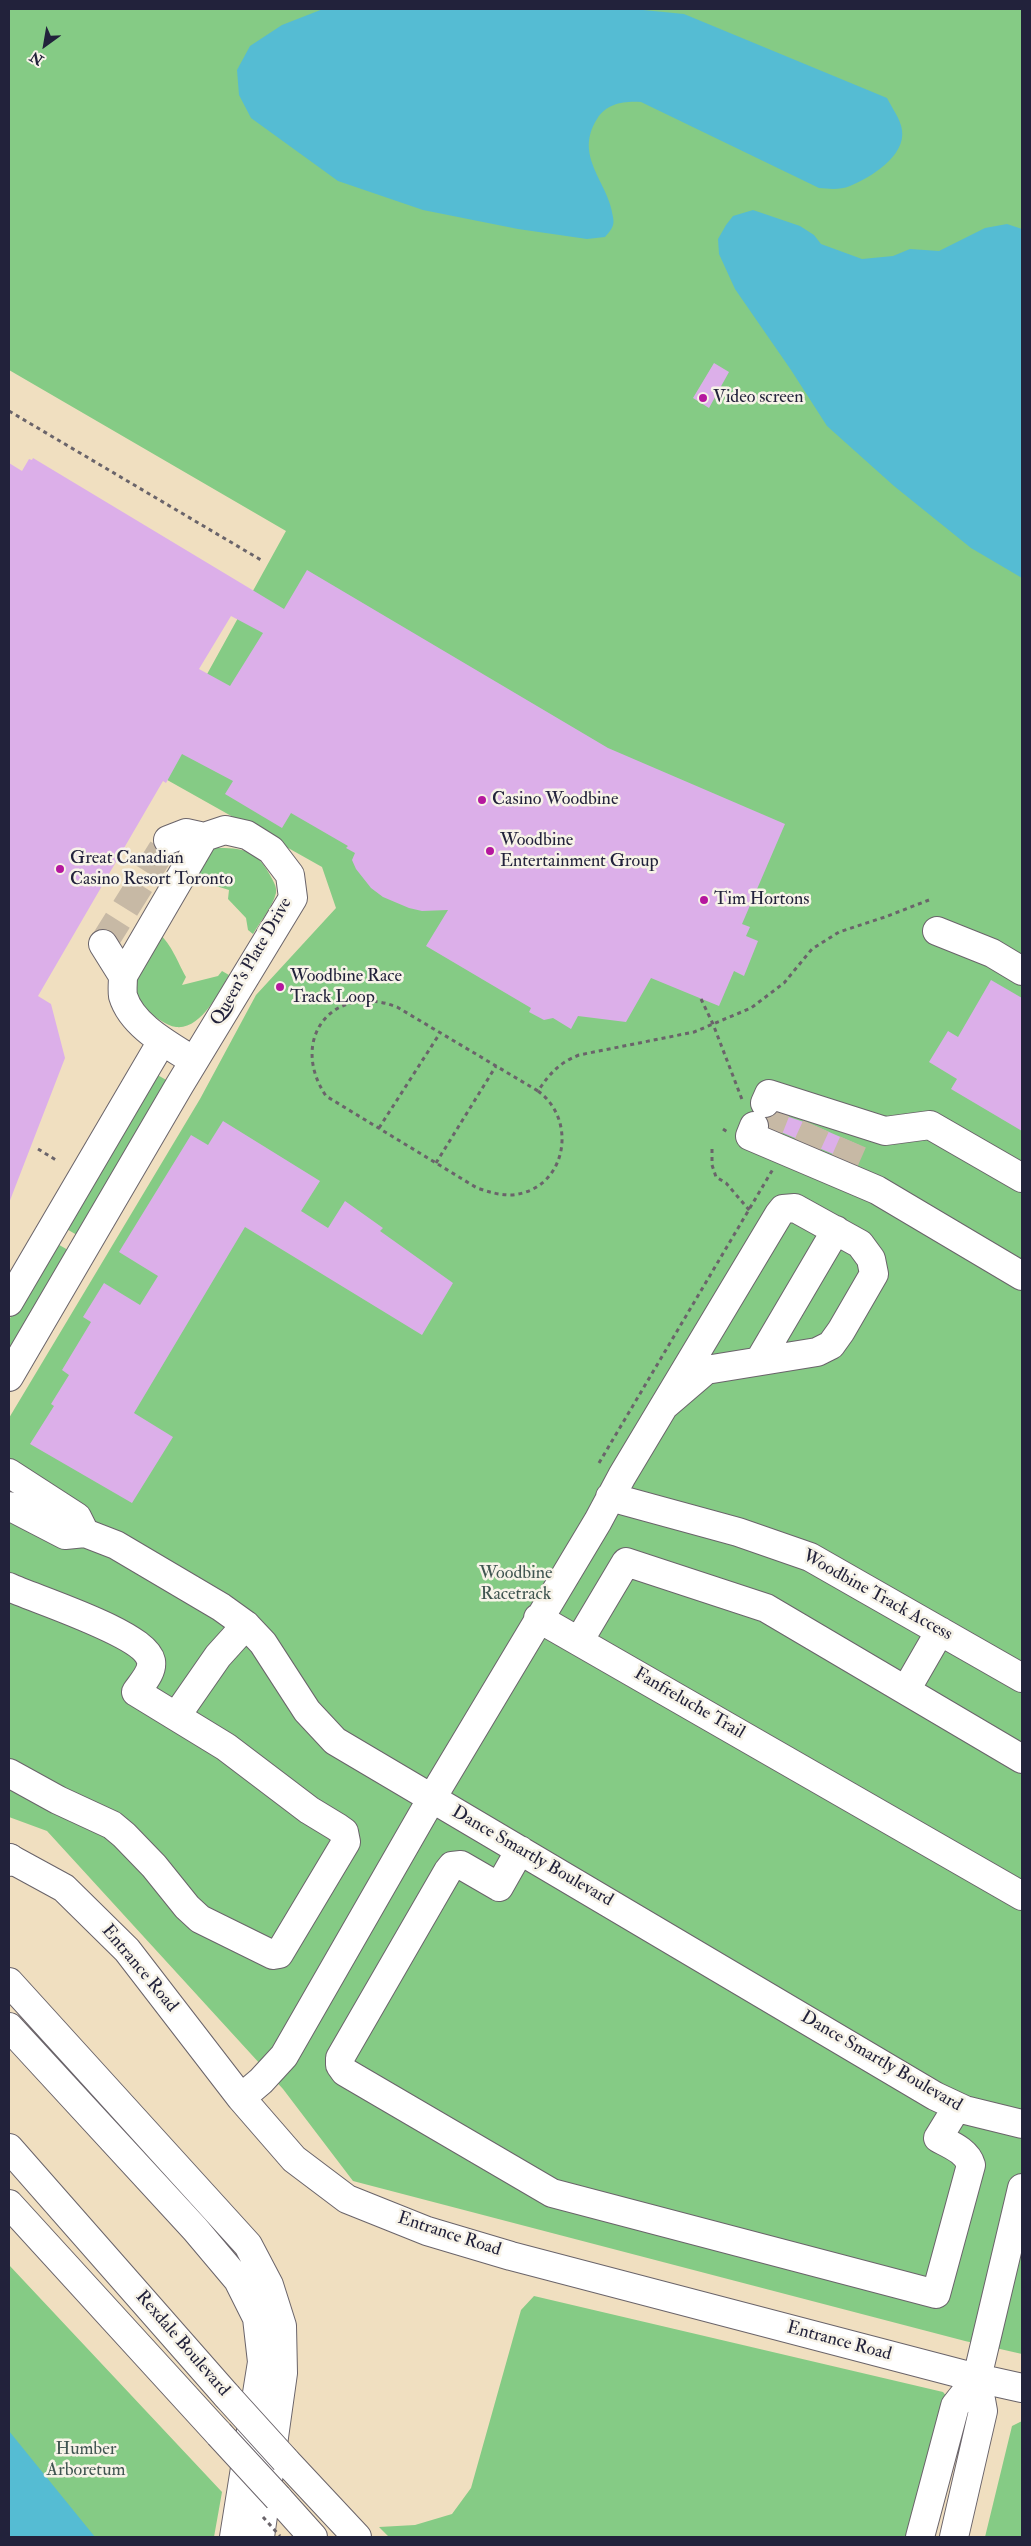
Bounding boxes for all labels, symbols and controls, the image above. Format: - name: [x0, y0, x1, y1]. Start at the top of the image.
- north arrow: [20, 20, 70, 70]
- text: N: [27, 48, 47, 69]
- place label: Video screen: [713, 387, 804, 409]
- marker: Video screen: [697, 392, 709, 404]
- place label: Casino Woodbine: [492, 789, 618, 811]
- marker: Casino Woodbine: [476, 794, 488, 806]
- place label: Woodbine Entertainment Group: [500, 830, 659, 872]
- marker: Woodbine Entertainment Group: [484, 845, 496, 857]
- place label: Great Canadian Casino Resort Toronto: [70, 848, 233, 891]
- marker: Great Canadian Casino Resort Toronto: [54, 863, 66, 875]
- place label: Tim Hortons: [714, 889, 809, 911]
- street label: Queen's Plate Drive: [207, 894, 297, 1030]
- marker: Tim Hortons: [698, 894, 710, 906]
- place label: Woodbine Race Track Loop: [290, 966, 402, 1009]
- marker: Woodbine Race Track Loop: [274, 981, 286, 993]
- street label: Woodbine Track Access: [798, 1546, 956, 1646]
- park label: Woodbine Racetrack: [479, 1563, 553, 1606]
- street label: Fanfreluche Trail: [630, 1664, 748, 1744]
- street label: Dance Smartly Boulevard: [448, 1802, 616, 1912]
- street label: Entrance Road: [96, 1921, 182, 2017]
- street label: Dance Smartly Boulevard: [797, 2007, 965, 2117]
- street label: Entrance Road: [395, 2208, 503, 2262]
- street label: Rexdale Boulevard: [130, 2287, 234, 2401]
- street label: Entrance Road: [784, 2318, 894, 2366]
- park label: Humber Arboretum: [47, 2439, 125, 2482]

